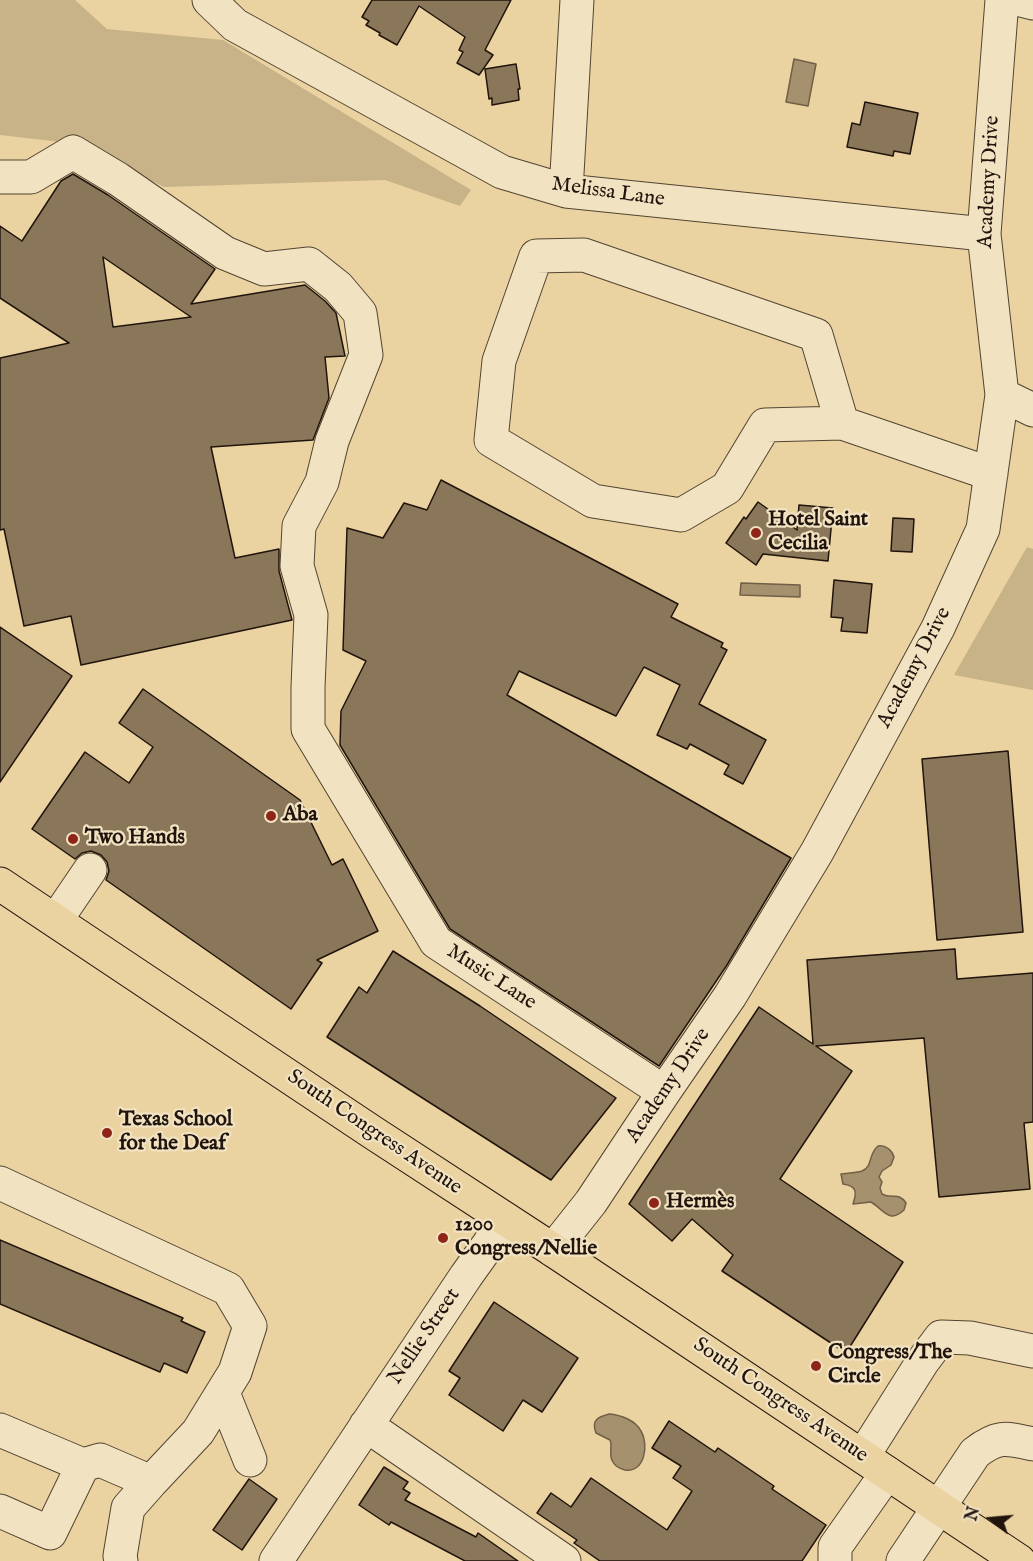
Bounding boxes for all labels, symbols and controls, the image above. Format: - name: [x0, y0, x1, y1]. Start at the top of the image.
- street label: Academy Drive: [974, 115, 1006, 249]
- street label: Melissa Lane: [550, 173, 666, 213]
- place label: Hotel Saint Cecilia: [768, 508, 868, 558]
- marker: Hotel Saint Cecilia: [749, 526, 763, 540]
- street label: Academy Drive: [873, 603, 957, 733]
- place label: Aba: [283, 803, 317, 829]
- marker: Aba: [264, 809, 278, 823]
- place label: Two Hands: [85, 826, 185, 852]
- marker: Two Hands: [66, 832, 80, 846]
- street label: Music Lane: [441, 940, 541, 1016]
- street label: Academy Drive: [621, 1024, 717, 1148]
- street label: South Congress Avenue: [282, 1065, 466, 1201]
- place label: Texas School for the Deaf: [119, 1108, 233, 1158]
- marker: Texas School for the Deaf: [100, 1126, 114, 1140]
- place label: Hermès: [666, 1190, 734, 1216]
- marker: Hermès: [647, 1196, 661, 1210]
- place label: 1200 Congress/Nellie: [455, 1213, 597, 1263]
- marker: 1200 Congress/Nellie: [436, 1231, 450, 1245]
- street label: Nellie Street: [384, 1284, 466, 1390]
- street label: South Congress Avenue: [688, 1333, 872, 1469]
- place label: Congress/The Circle: [828, 1341, 952, 1391]
- marker: Congress/The Circle: [809, 1359, 823, 1373]
- north arrow: [961, 1489, 1021, 1549]
- text: N: [962, 1505, 985, 1523]

